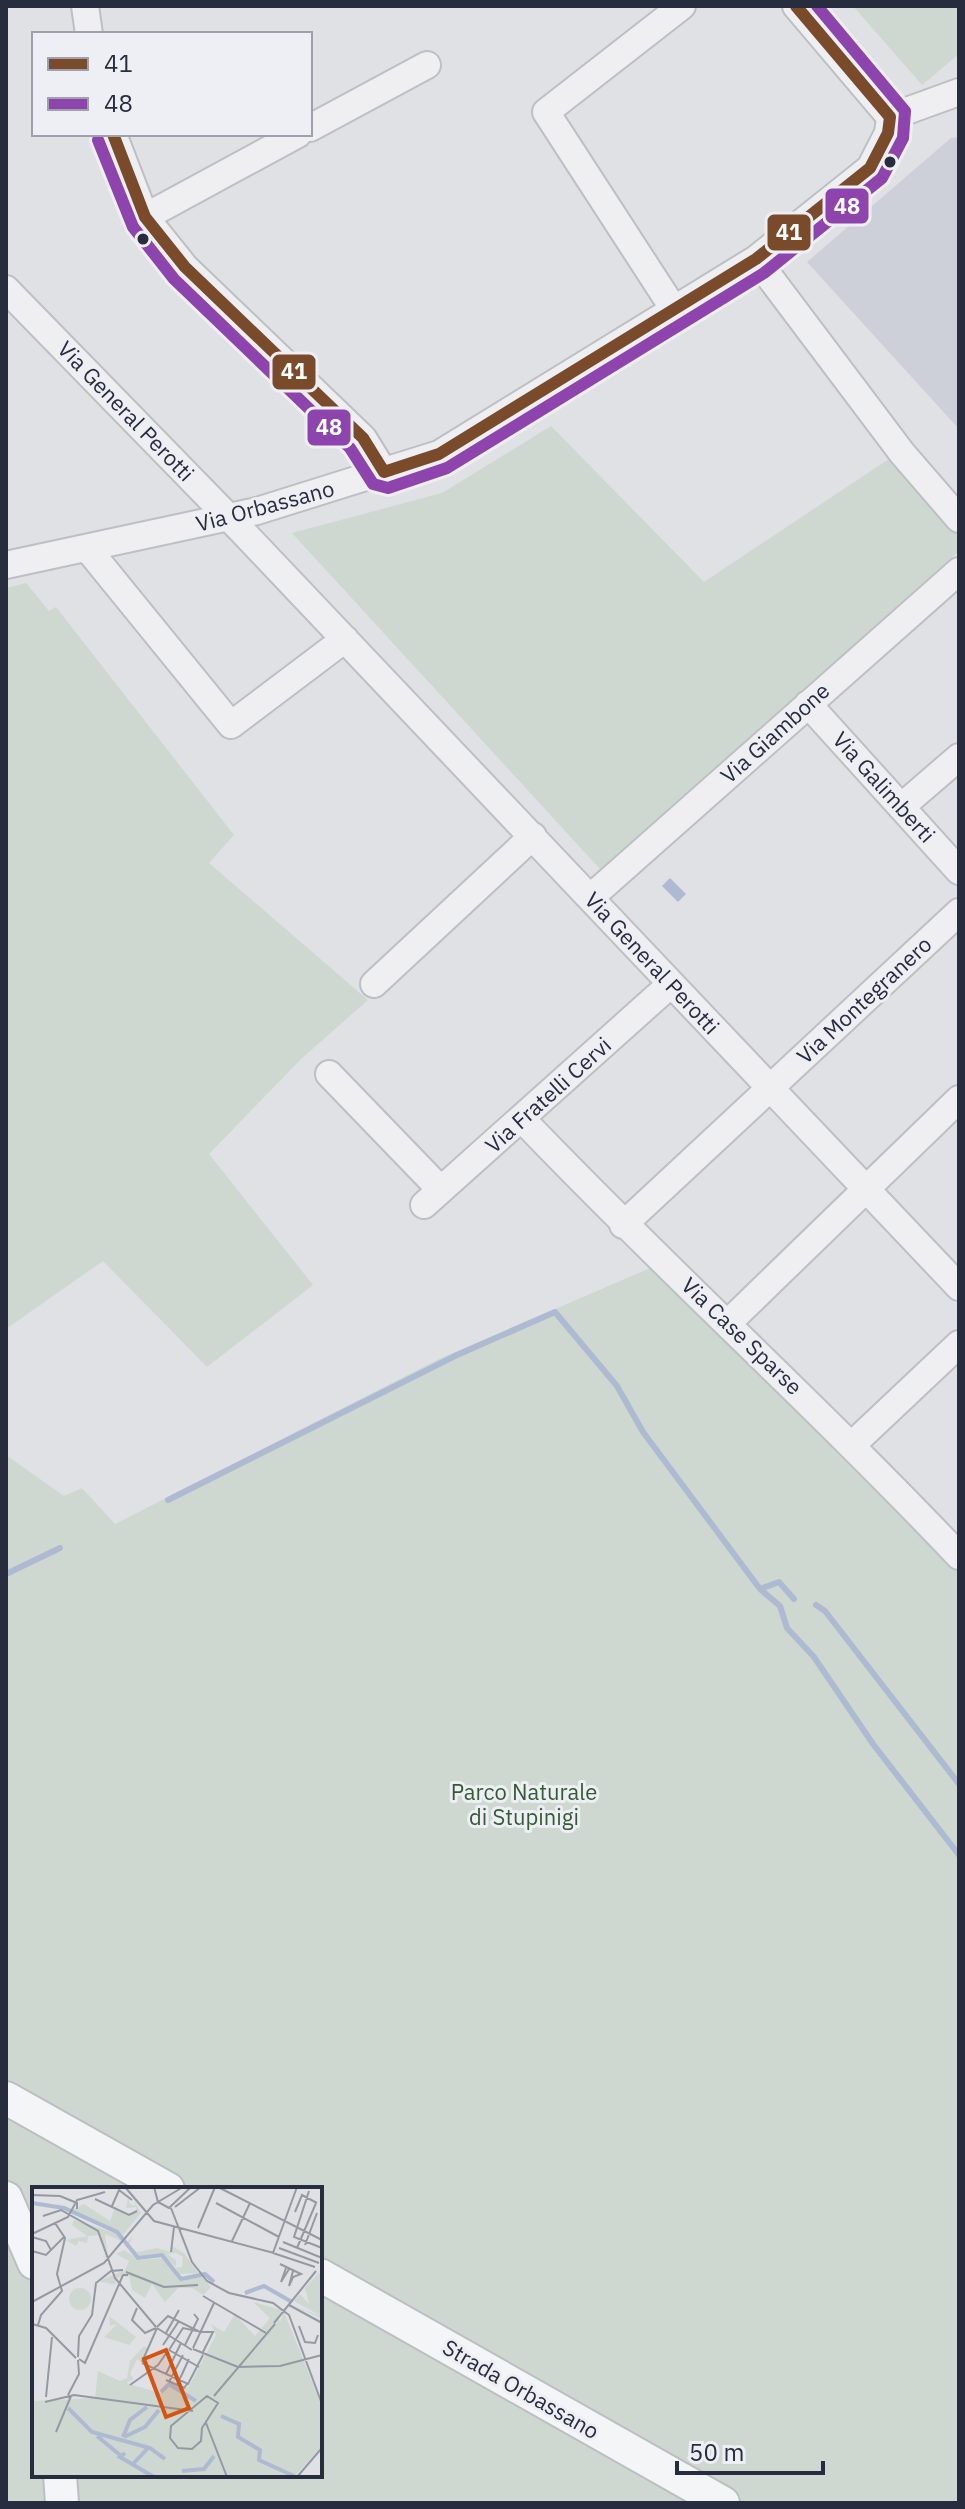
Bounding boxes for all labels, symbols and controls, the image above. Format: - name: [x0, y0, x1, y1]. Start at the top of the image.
- legend: [32, 32, 312, 136]
- text: 41: [104, 47, 133, 79]
- text: 48: [104, 87, 133, 119]
- unlabelled marker: [882, 154, 898, 170]
- line badge: 48: [824, 187, 870, 225]
- text: 48: [834, 191, 860, 220]
- line badge: 41: [766, 213, 812, 252]
- text: 41: [776, 217, 802, 246]
- unlabelled marker: [135, 231, 151, 247]
- street label: Via General Perotti: [52, 334, 201, 487]
- line badge: 41: [271, 353, 317, 391]
- text: 41: [281, 356, 307, 385]
- line badge: 48: [306, 408, 352, 447]
- text: 48: [316, 412, 342, 441]
- street label: Via Orbassano: [193, 473, 337, 538]
- street label: Via Giambone: [714, 676, 835, 789]
- street label: Via Galimberti: [827, 725, 942, 848]
- street label: Via General Perotti: [579, 885, 726, 1040]
- street label: Via Montegranero: [790, 930, 937, 1070]
- street label: Via Fratelli Cervi: [478, 1030, 617, 1159]
- street label: Via Case Sparse: [676, 1271, 809, 1401]
- park label: Parco Naturale di Stupinigi: [451, 1777, 597, 1831]
- inset map: [32, 2187, 322, 2477]
- street label: Strada Orbassano: [438, 2332, 605, 2445]
- scale bar: [677, 2425, 823, 2475]
- text: 50 m: [689, 2436, 744, 2468]

